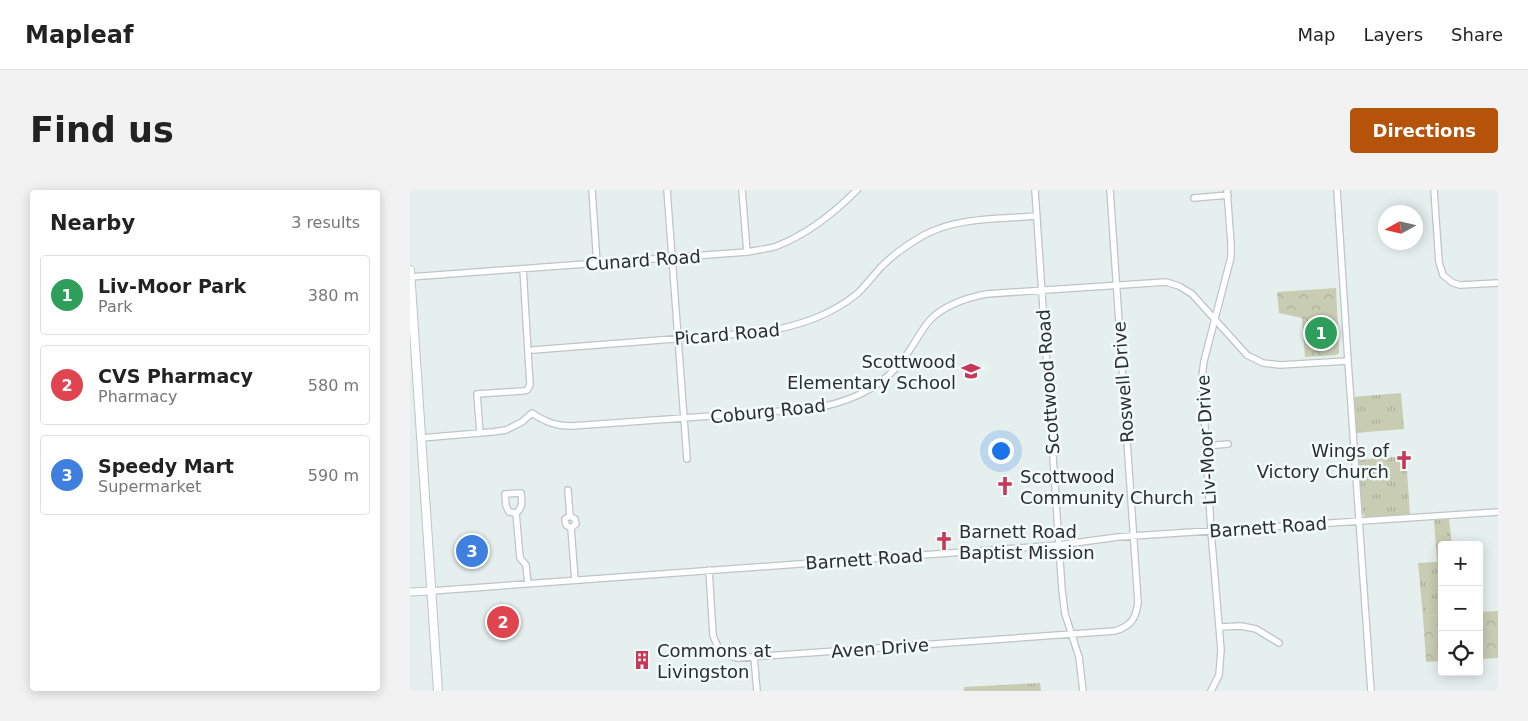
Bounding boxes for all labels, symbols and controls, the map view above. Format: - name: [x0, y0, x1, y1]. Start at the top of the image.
- text: Mapleaf: [25, 21, 133, 49]
- text: Map: [1297, 24, 1335, 45]
- text: Layers: [1363, 24, 1423, 45]
- text: Share: [1451, 24, 1503, 45]
- button: Directions: [1350, 108, 1498, 153]
- text: Find us: [30, 110, 174, 150]
- north arrow: [1378, 205, 1423, 250]
- text: Nearby: [50, 211, 135, 235]
- text: 3 results: [291, 213, 360, 232]
- street label: Cunard Road: [584, 245, 702, 275]
- text: Liv-Moor Park: [98, 275, 246, 297]
- text: 1: [61, 286, 73, 305]
- text: 380 m: [308, 286, 359, 305]
- text: Park: [98, 297, 133, 316]
- street label: Scottwood Road: [1032, 309, 1064, 455]
- pin: 1: [1305, 314, 1337, 352]
- street label: Picard Road: [673, 319, 781, 349]
- street label: Roswell Drive: [1108, 321, 1138, 443]
- place label: Scottwood Elementary School: [787, 351, 956, 393]
- school or university icon: Scottwood Elementary School: [960, 360, 982, 382]
- text: CVS Pharmacy: [98, 365, 253, 387]
- street label: Liv-Moor Drive: [1192, 374, 1220, 506]
- text: 2: [61, 376, 73, 395]
- text: 580 m: [308, 376, 359, 395]
- text: Pharmacy: [98, 387, 178, 406]
- street label: Coburg Road: [709, 395, 827, 427]
- your location: [988, 438, 1014, 464]
- place label: Wings of Victory Church: [1257, 440, 1390, 482]
- church icon: Wings of Victory Church: [1393, 449, 1415, 471]
- text: Speedy Mart: [98, 455, 234, 477]
- text: 3: [61, 466, 73, 485]
- text: 590 m: [308, 466, 359, 485]
- place label: Scottwood Community Church: [1020, 466, 1194, 508]
- church icon: Scottwood Community Church: [994, 475, 1016, 497]
- text: Supermarket: [98, 477, 201, 496]
- street label: Barnett Road: [1208, 512, 1328, 542]
- place label: Barnett Road Baptist Mission: [959, 521, 1095, 563]
- church icon: Barnett Road Baptist Mission: [933, 530, 955, 552]
- pin: 3: [456, 532, 488, 570]
- map controls: [1438, 541, 1483, 676]
- button: +: [1438, 541, 1483, 586]
- street label: Barnett Road: [804, 544, 924, 574]
- button: −: [1438, 586, 1483, 631]
- pin: 2: [487, 603, 519, 641]
- button: locate: [1438, 631, 1483, 676]
- street label: Aven Drive: [830, 634, 930, 662]
- place label: Commons at Livingston: [657, 640, 771, 682]
- building icon: Commons at Livingston: [631, 649, 653, 671]

